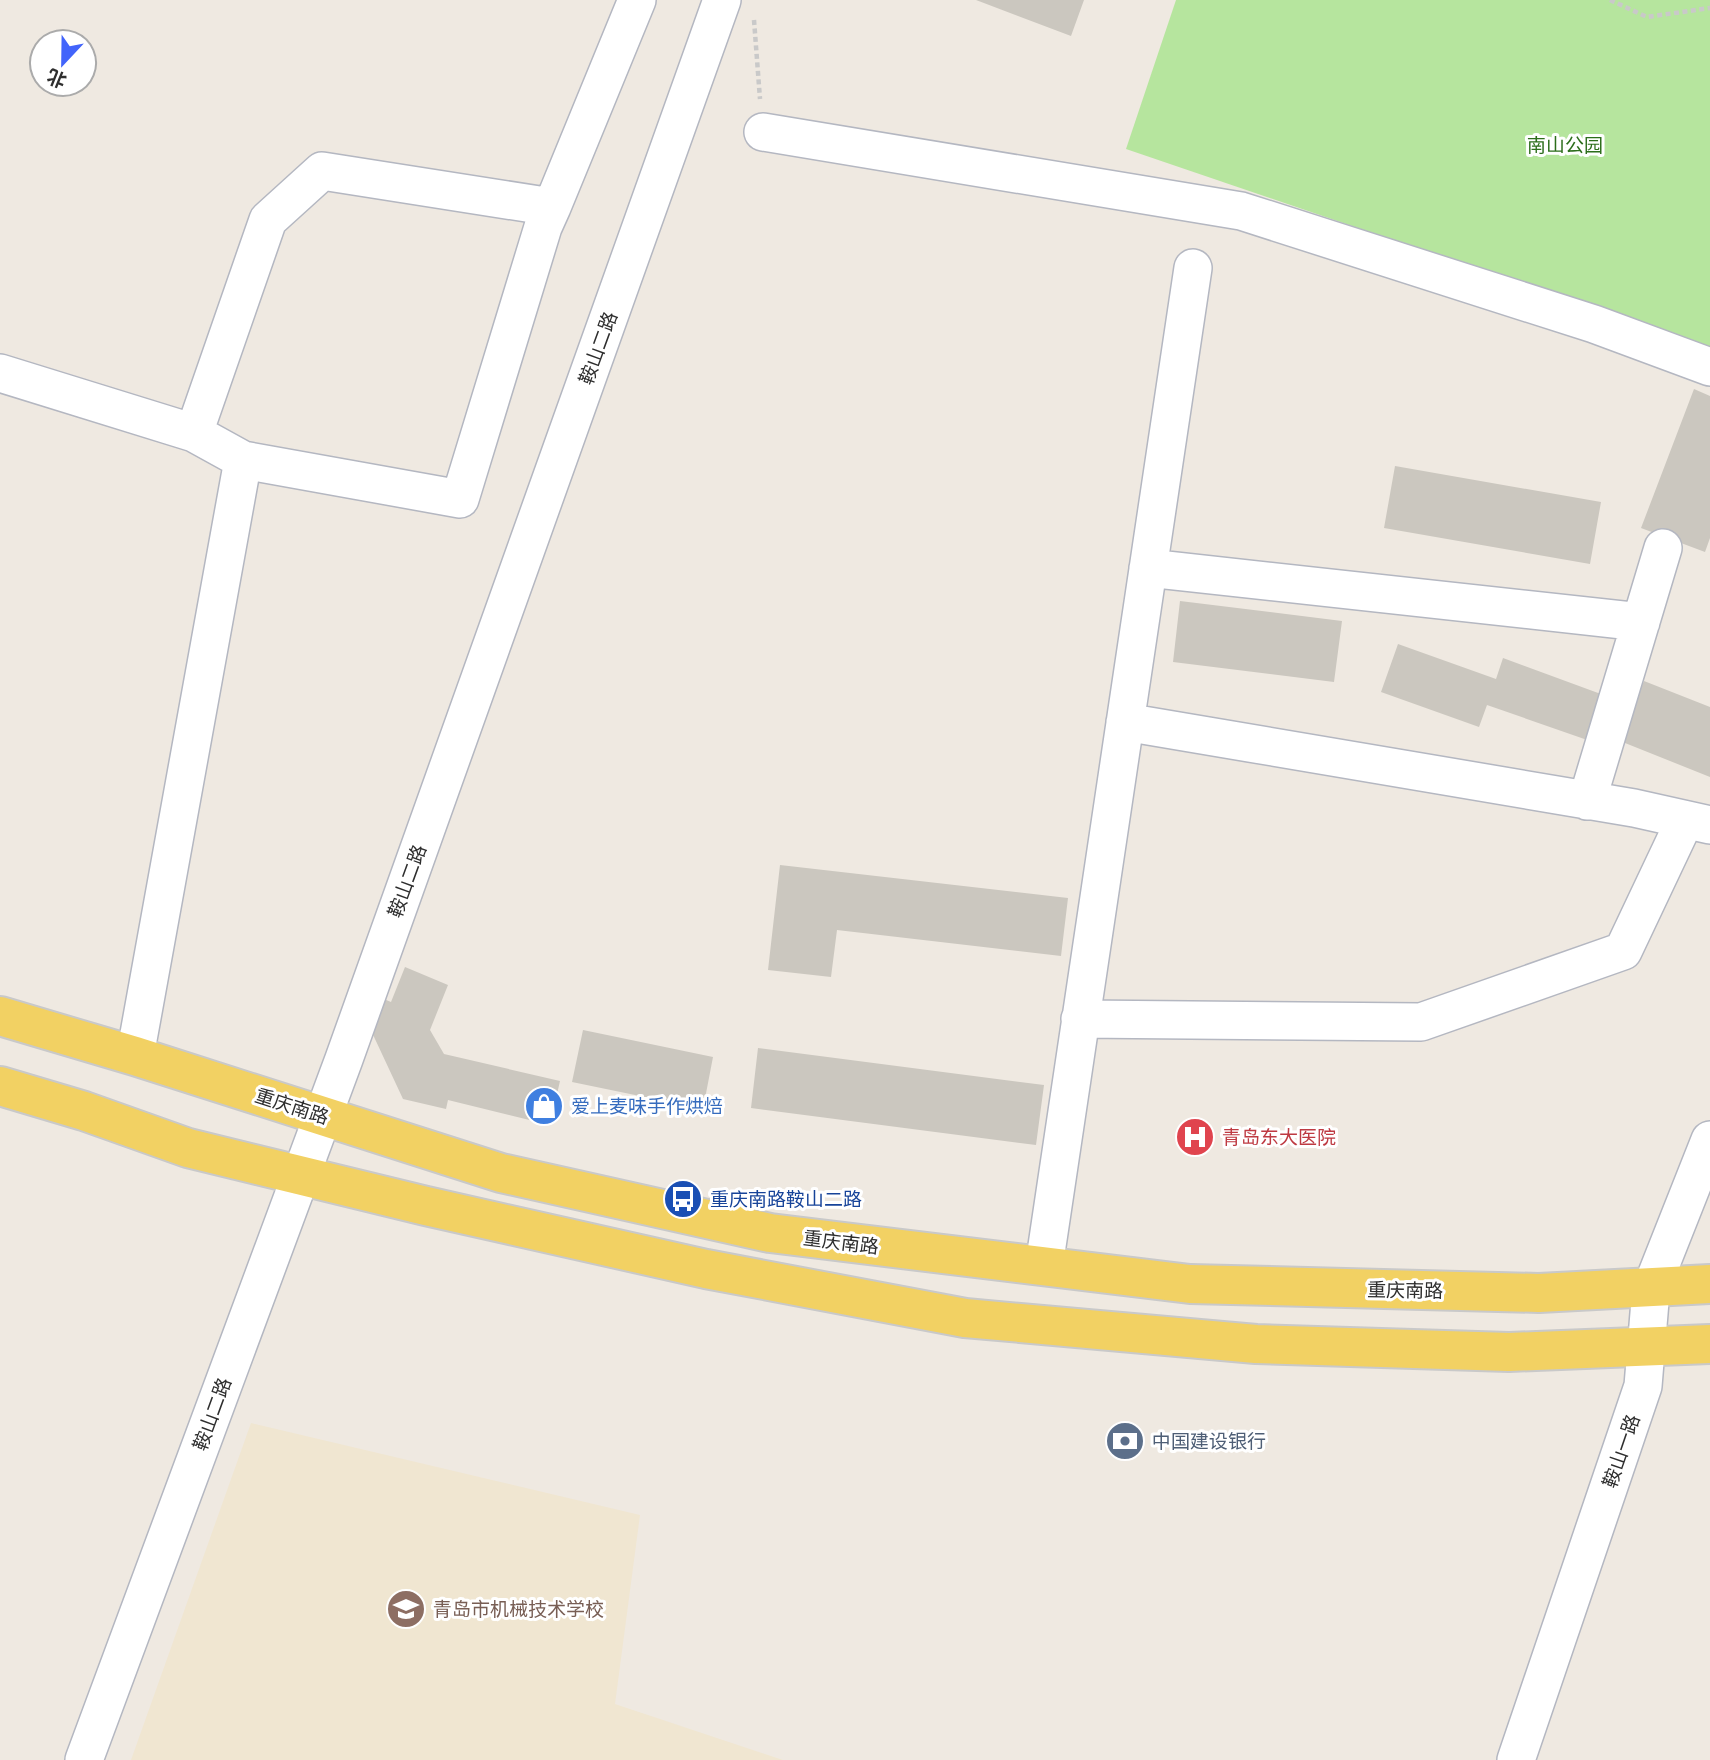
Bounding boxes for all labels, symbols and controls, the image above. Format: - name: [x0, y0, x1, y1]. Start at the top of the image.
- north arrow: [28, 28, 98, 98]
- text: 北: [43, 64, 70, 93]
- park label: 南山公园: [1527, 133, 1603, 157]
- street label: 鞍山二路: [574, 308, 622, 388]
- street label: 鞍山二路: [383, 841, 431, 921]
- street label: 重庆南路: [252, 1083, 332, 1129]
- shop icon: 爱上麦味手作烘焙: [523, 1085, 565, 1127]
- place label: 爱上麦味手作烘焙: [571, 1094, 723, 1118]
- hospital icon: 青岛东大医院: [1174, 1116, 1216, 1158]
- place label: 青岛东大医院: [1222, 1125, 1336, 1149]
- bus stop icon: 重庆南路鞍山二路: [662, 1178, 704, 1220]
- place label: 重庆南路鞍山二路: [710, 1187, 862, 1211]
- street label: 重庆南路: [802, 1225, 880, 1259]
- street label: 重庆南路: [1367, 1277, 1443, 1303]
- street label: 鞍山二路: [188, 1374, 236, 1454]
- street label: 鞍山一路: [1597, 1411, 1645, 1491]
- bank icon: 中国建设银行: [1104, 1420, 1146, 1462]
- place label: 中国建设银行: [1152, 1429, 1266, 1453]
- school or university icon: 青岛市机械技术学校: [385, 1588, 427, 1630]
- place label: 青岛市机械技术学校: [433, 1597, 604, 1621]

